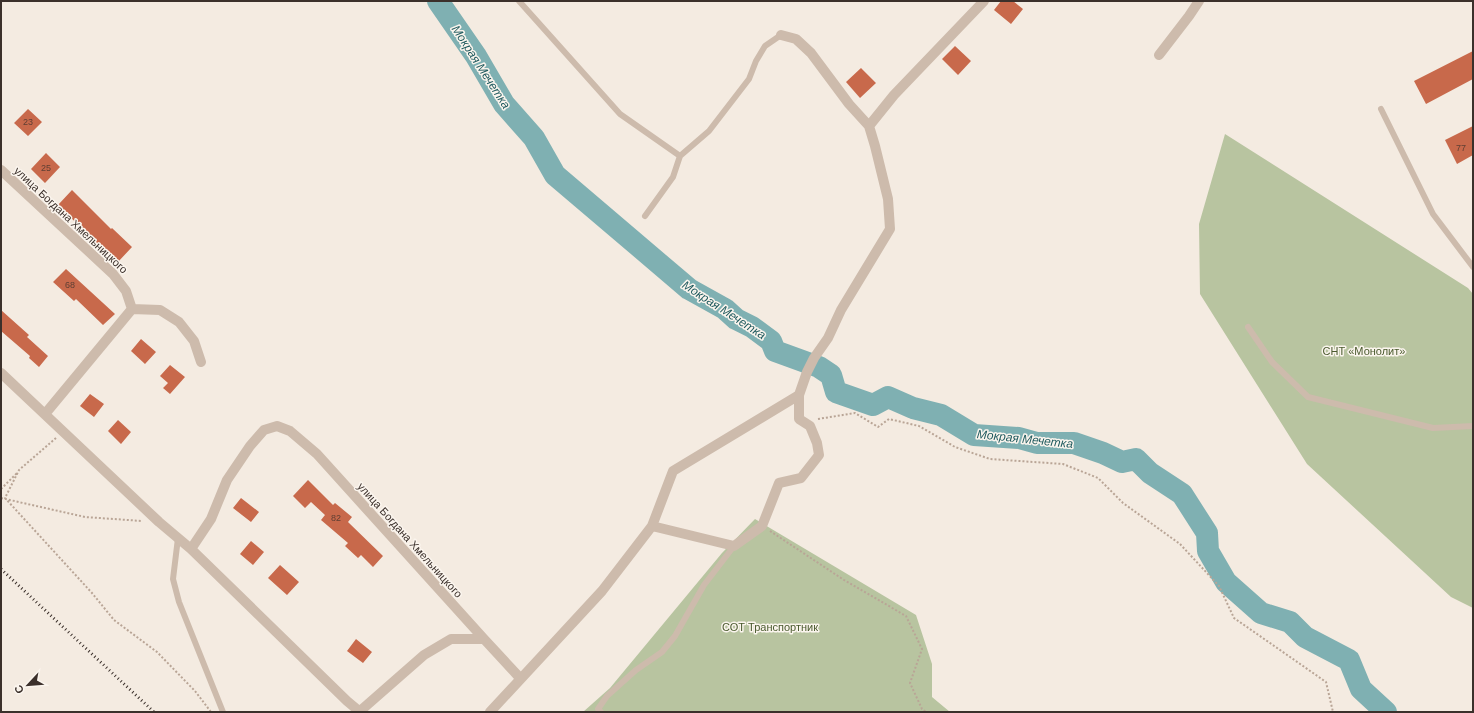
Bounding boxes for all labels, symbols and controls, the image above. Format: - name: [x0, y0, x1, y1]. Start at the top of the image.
- water label: Мокрая Мечетка: [449, 23, 513, 112]
- house number: 23: [23, 117, 33, 127]
- house number: 77: [1456, 143, 1466, 153]
- house number: 25: [41, 163, 51, 173]
- street label: улица Богдана Хмельницкого: [12, 164, 130, 276]
- water label: Мокрая Мечетка: [680, 278, 769, 342]
- house number: 68: [65, 280, 75, 290]
- park label: СНТ «Монолит»: [1323, 345, 1405, 357]
- water label: Мокрая Мечетка: [976, 427, 1074, 451]
- street label: улица Богдана Хмельницкого: [355, 480, 465, 600]
- house number: 82: [331, 513, 341, 523]
- park label: СОТ Транспортник: [722, 621, 818, 633]
- north arrow: [8, 665, 48, 705]
- text: С: [12, 683, 26, 696]

